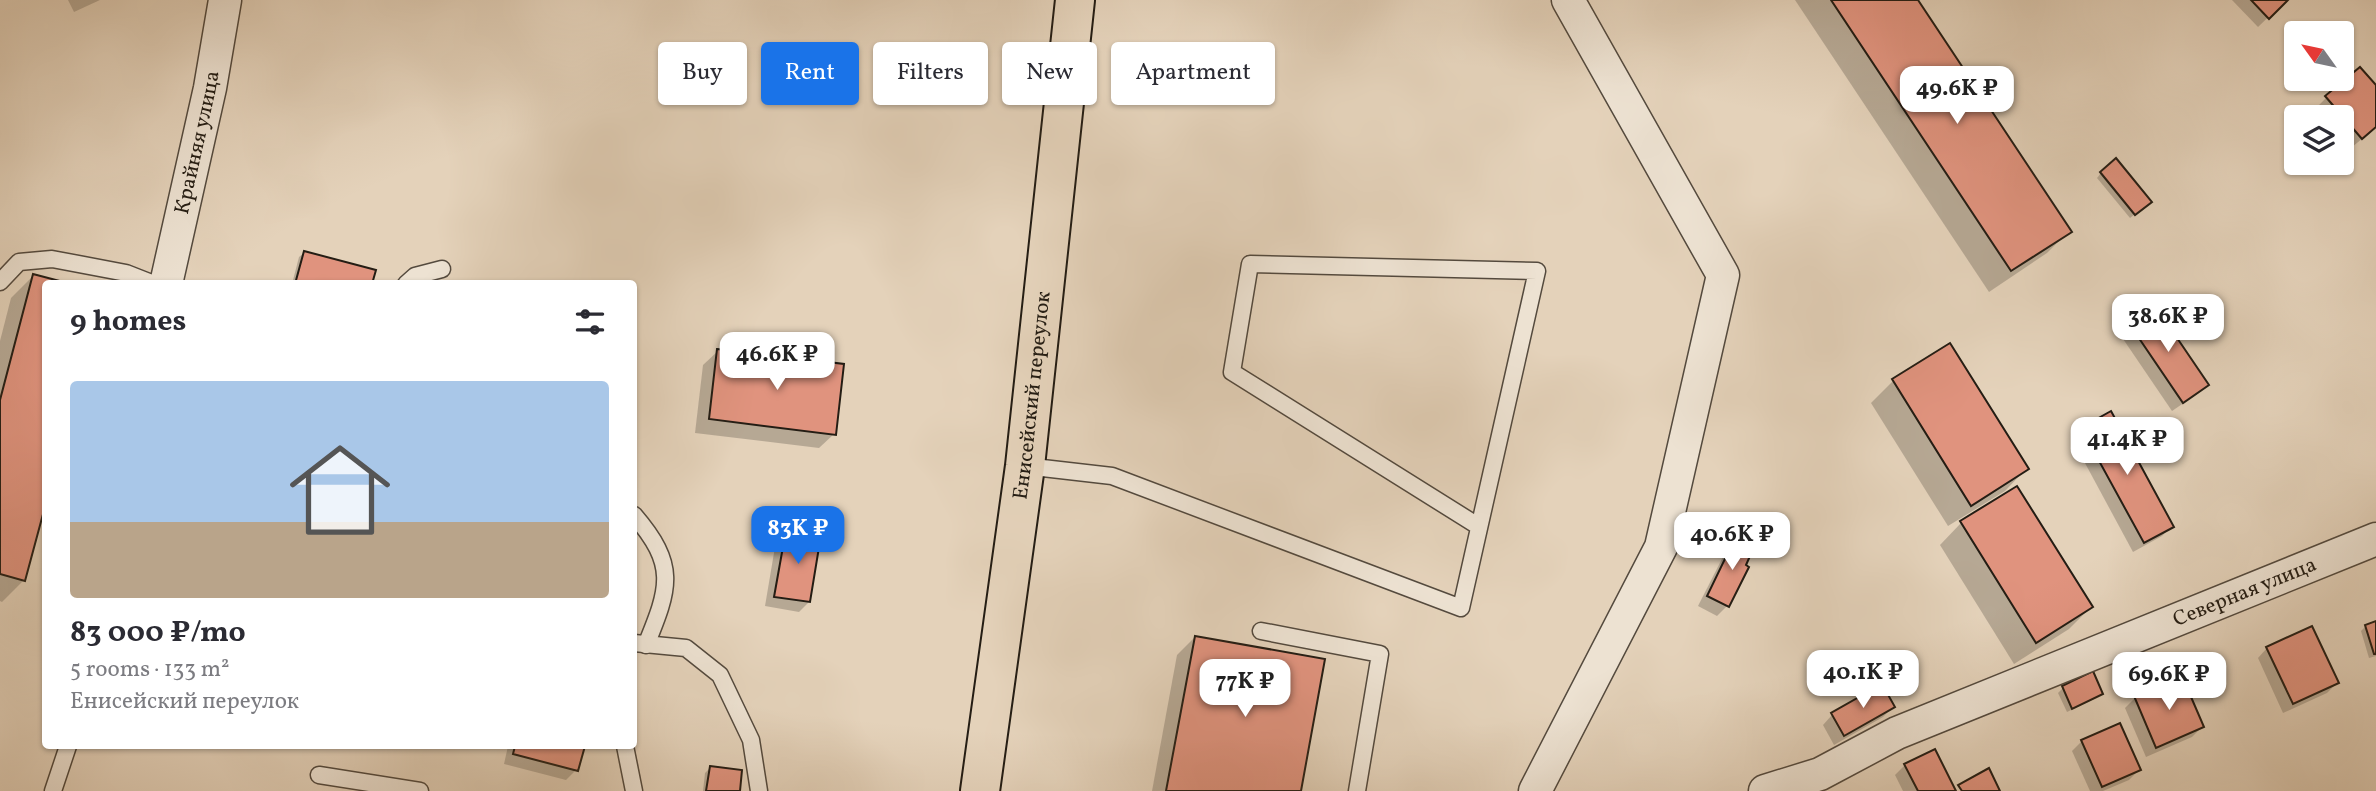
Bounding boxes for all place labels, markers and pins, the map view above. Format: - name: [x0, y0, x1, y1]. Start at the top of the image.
- pin: 49.6K ₽: [1892, 66, 2022, 126]
- pin: 38.6K ₽: [2103, 294, 2233, 354]
- pin: 46.6K ₽: [712, 332, 842, 392]
- pin: 41.4K ₽: [2062, 418, 2192, 477]
- pin: 83K ₽: [749, 506, 847, 566]
- pin: 40.6K ₽: [1667, 512, 1797, 572]
- pin: 40.1K ₽: [1798, 650, 1928, 710]
- pin: 69.6K ₽: [2104, 652, 2234, 712]
- pin: 77K ₽: [1196, 660, 1294, 719]

